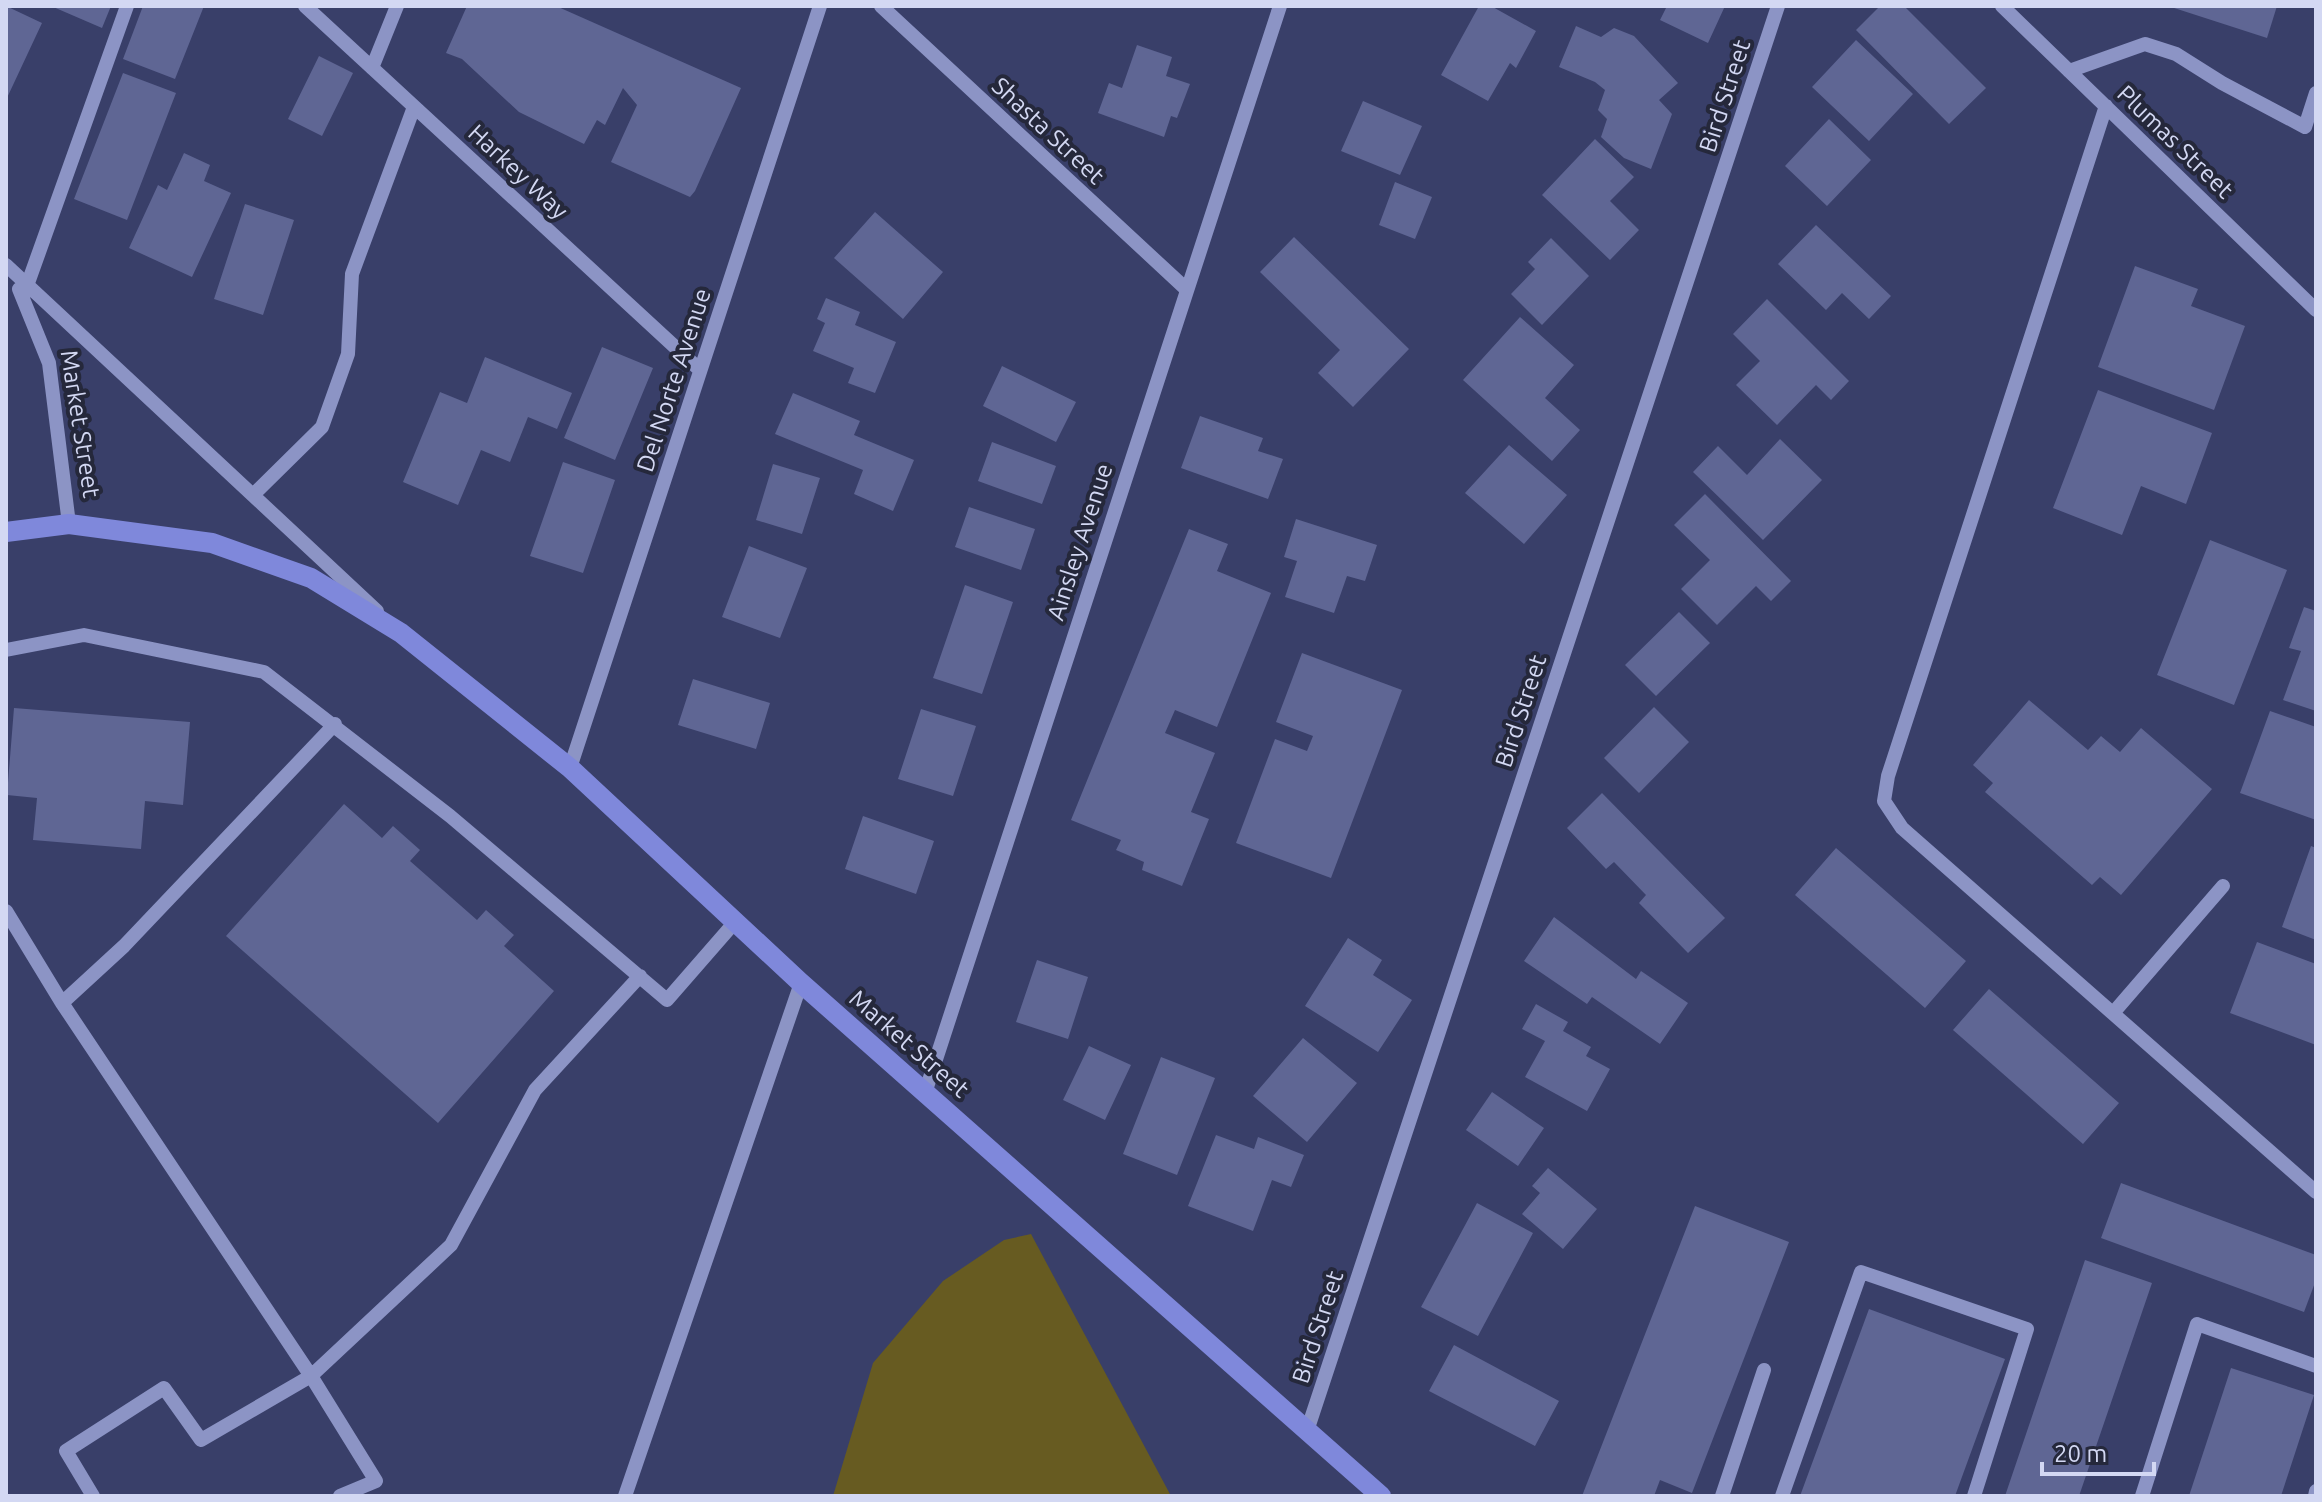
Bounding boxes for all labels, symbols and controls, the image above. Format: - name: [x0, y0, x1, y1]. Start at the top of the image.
- street label: Bird Street: [1694, 36, 1756, 156]
- street label: Shasta Street: [987, 72, 1110, 190]
- street label: Plumas Street: [2112, 80, 2239, 204]
- street label: Harkey Way: [463, 119, 574, 225]
- street label: Del Norte Avenue: [631, 285, 716, 475]
- street label: Market Street: [55, 348, 106, 500]
- street label: Ainsley Avenue: [1041, 460, 1118, 624]
- street label: Bird Street: [1490, 651, 1552, 771]
- street label: Market Street: [844, 984, 975, 1103]
- street label: Bird Street: [1287, 1267, 1349, 1387]
- scale bar: [2042, 1426, 2154, 1476]
- text: 20 m: [2054, 1440, 2107, 1467]

